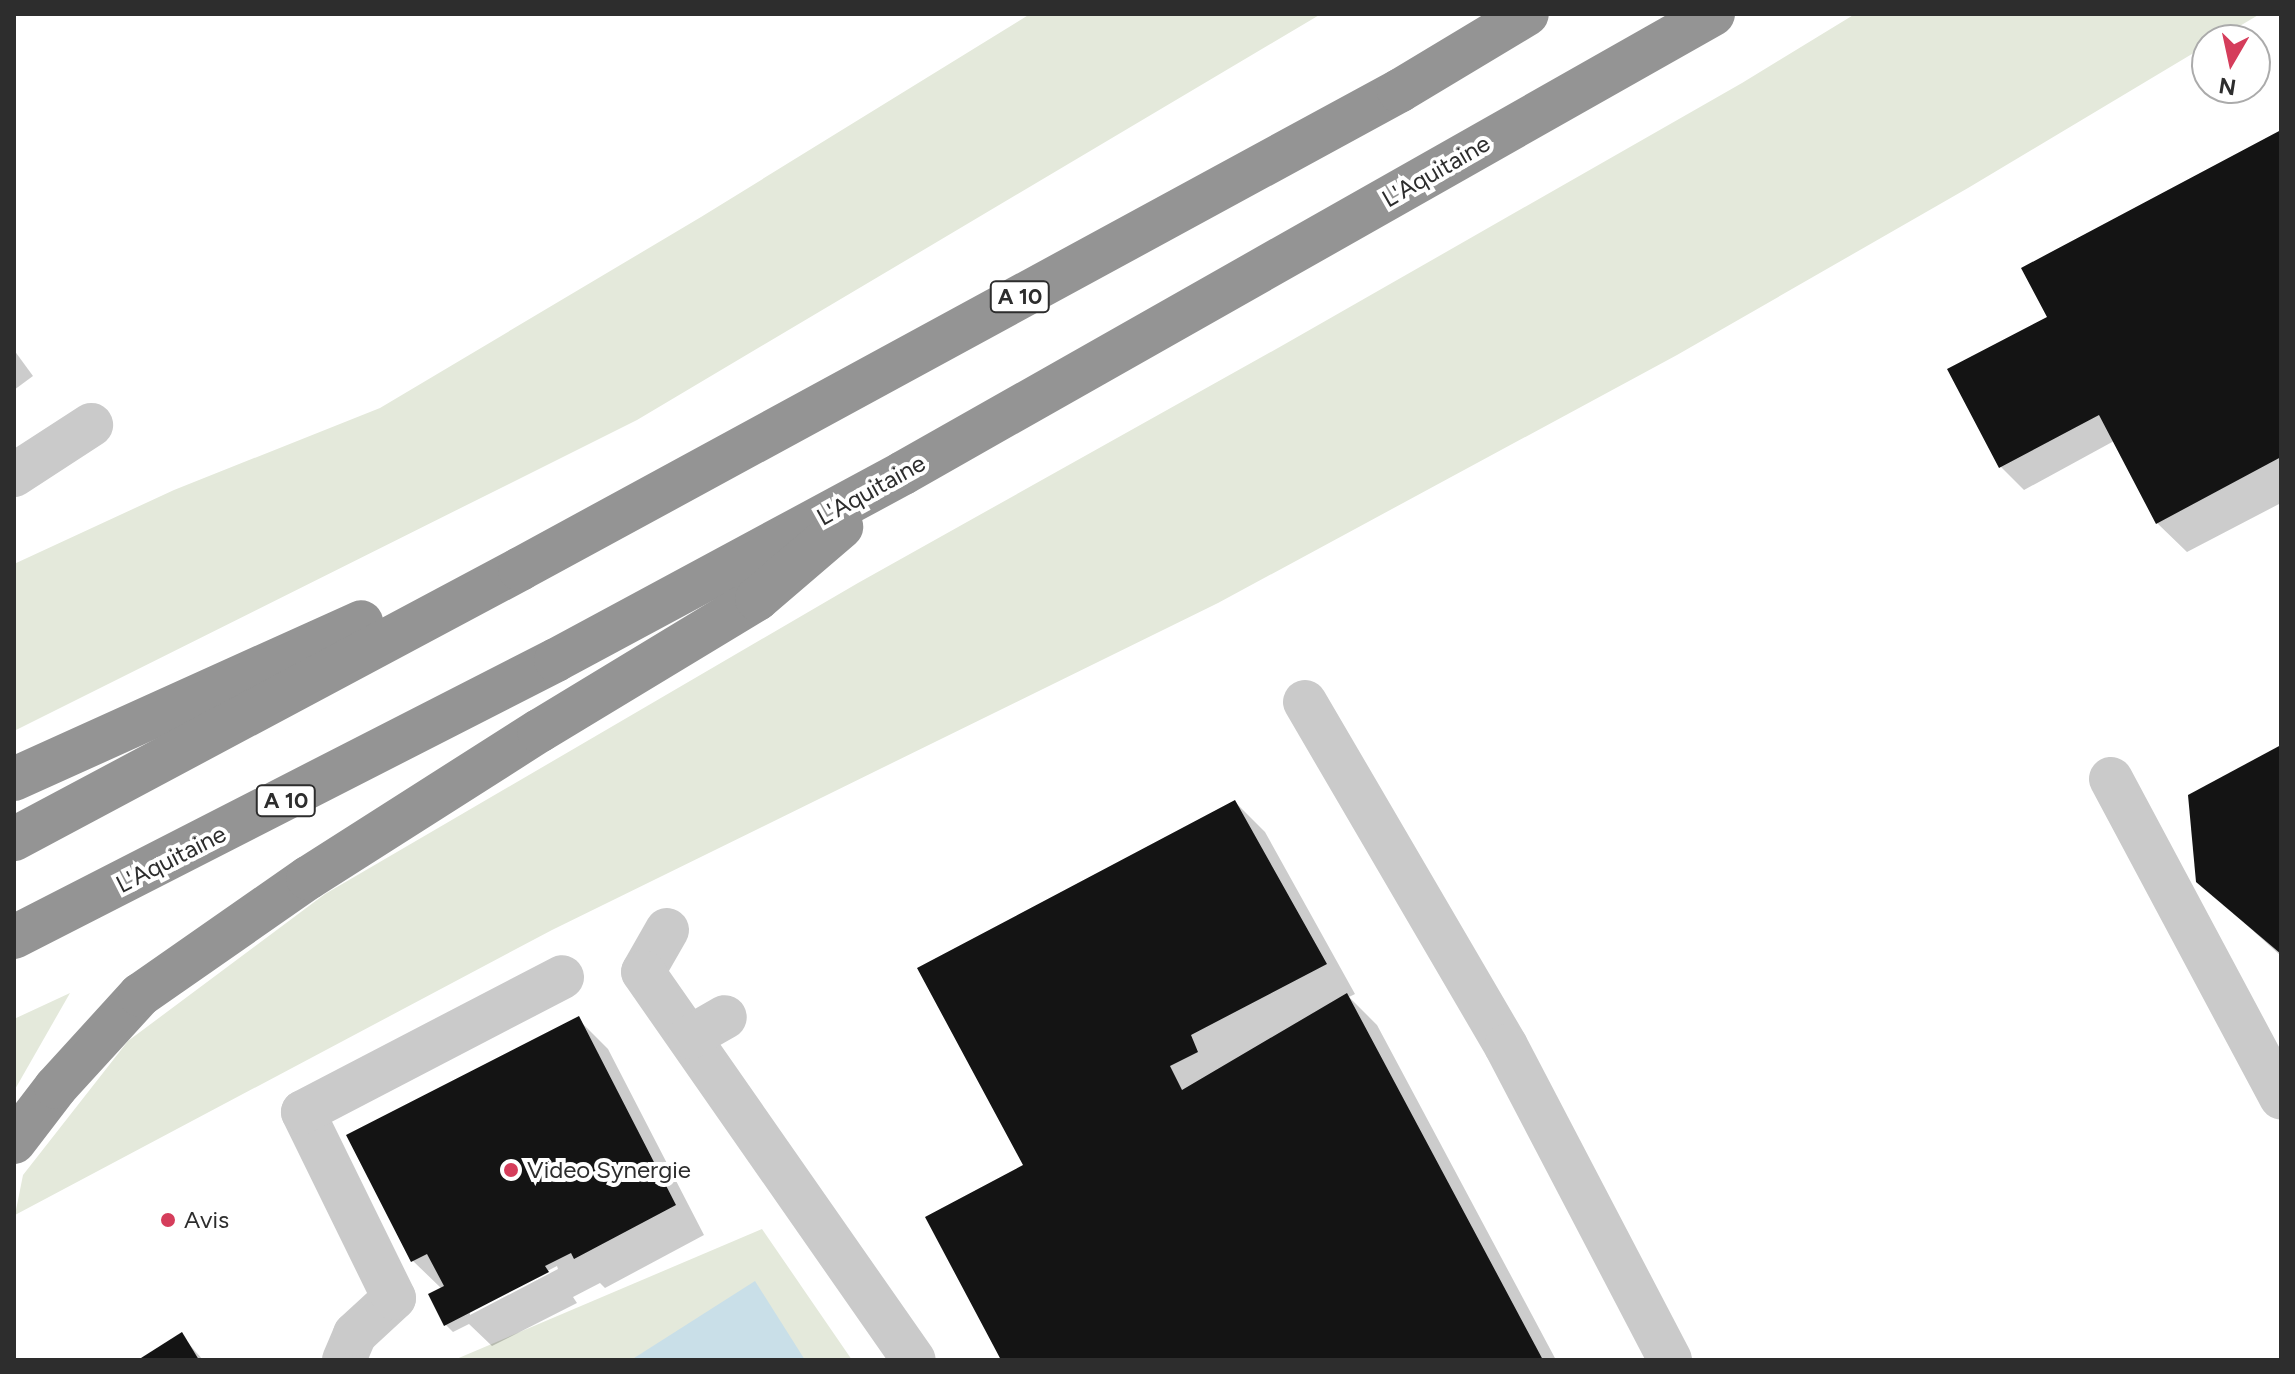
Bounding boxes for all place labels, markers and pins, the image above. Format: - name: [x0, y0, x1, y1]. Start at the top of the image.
- place label: Video Synergie: [527, 1156, 691, 1184]
- marker: Video Synergie: [502, 1161, 520, 1179]
- place label: Avis: [184, 1206, 229, 1234]
- marker: Avis: [159, 1211, 177, 1229]

